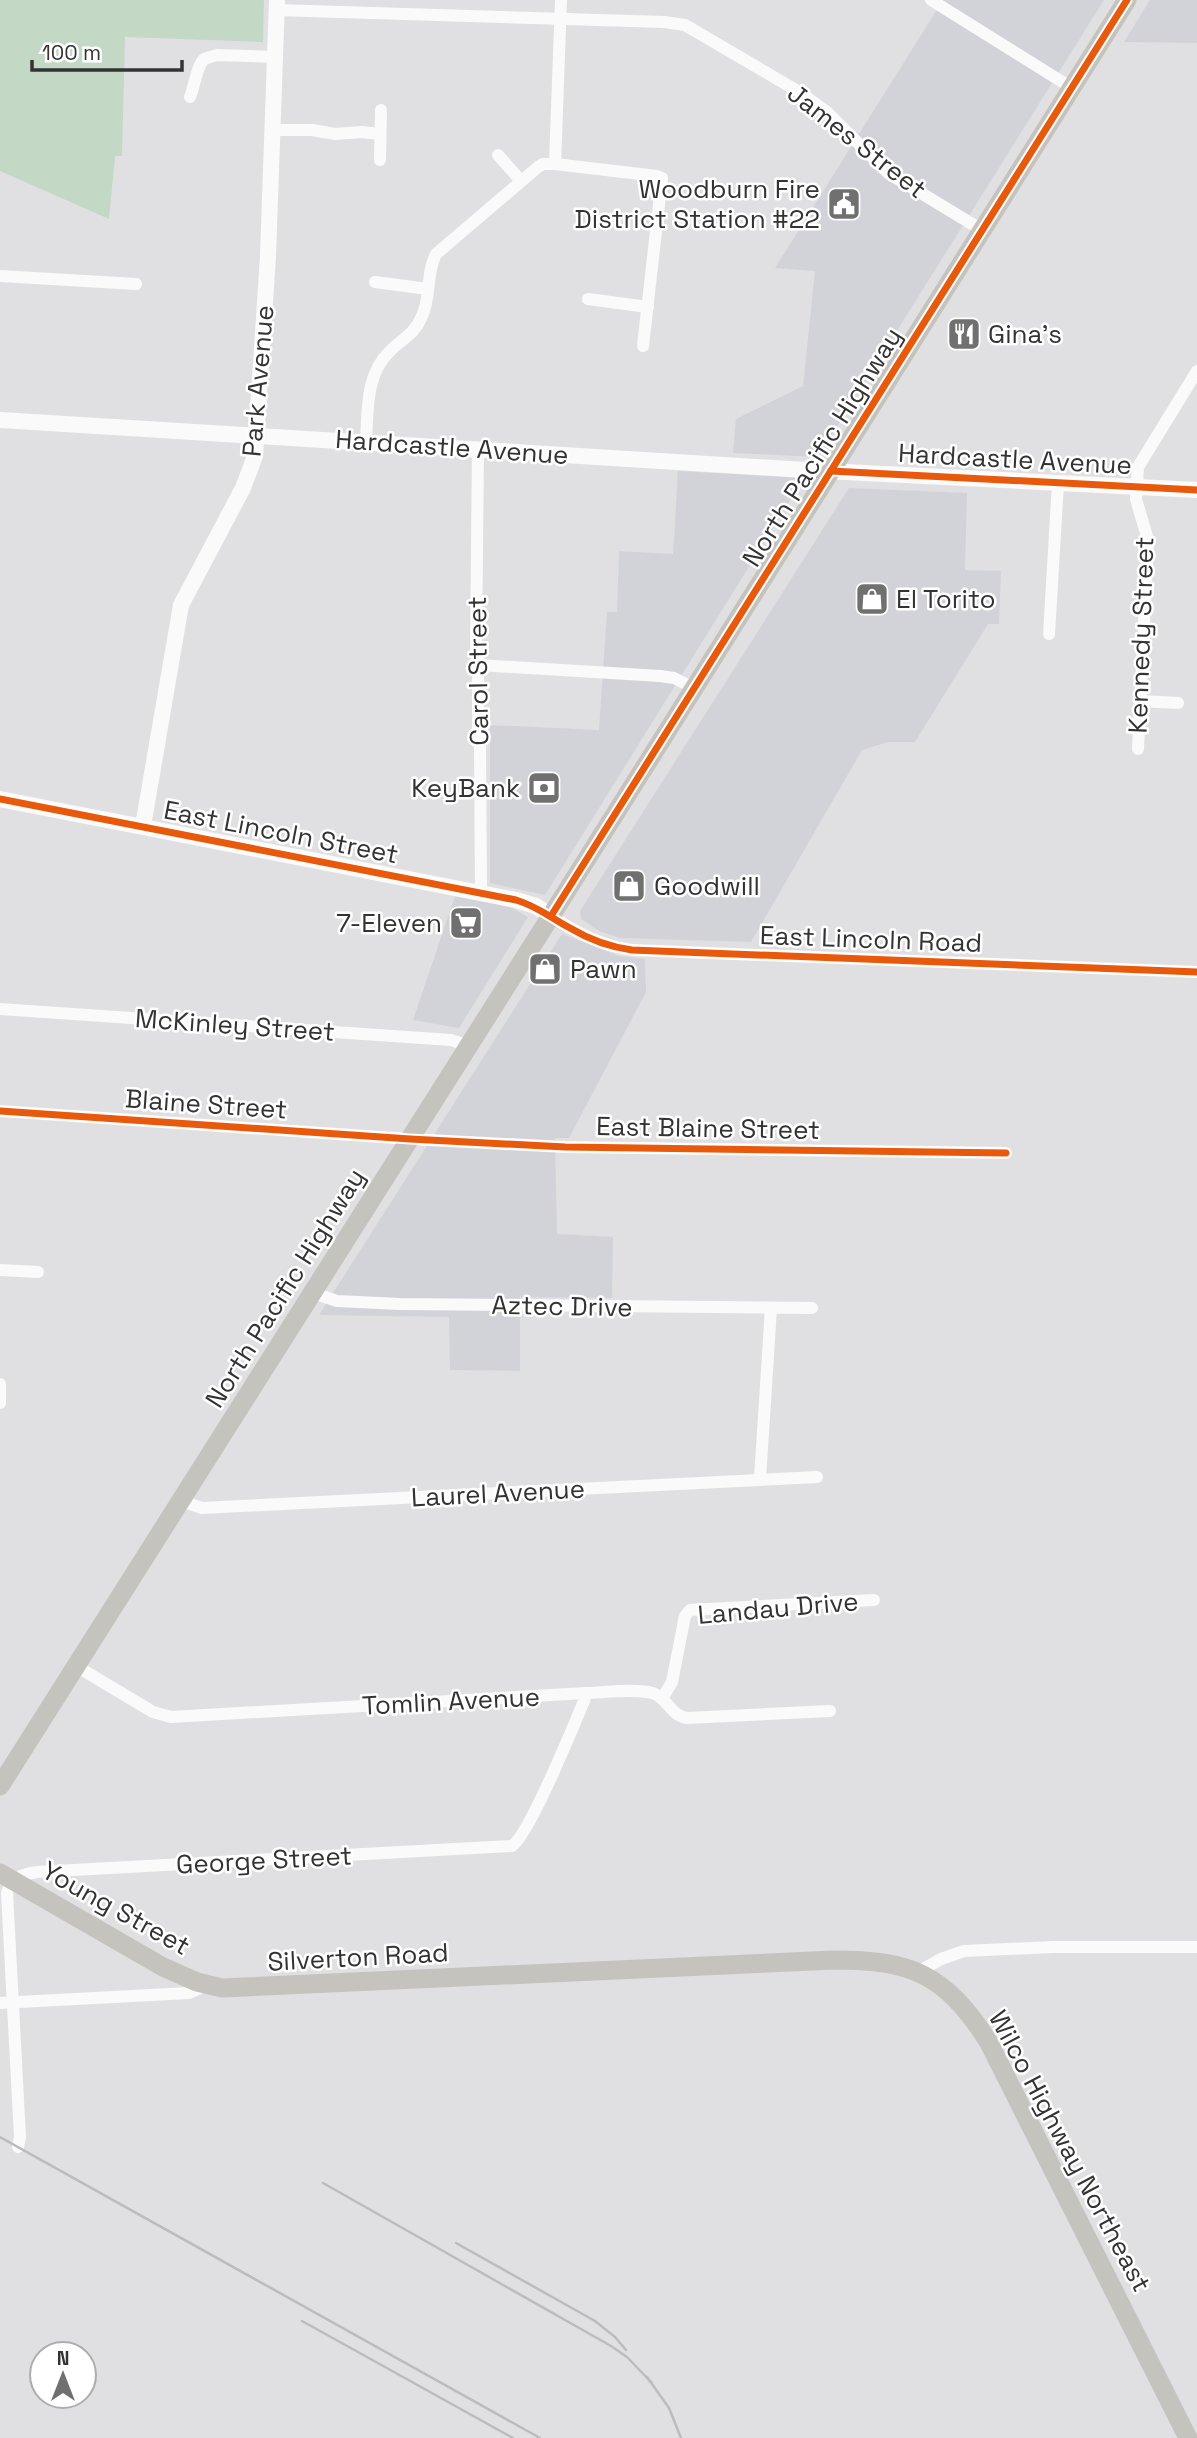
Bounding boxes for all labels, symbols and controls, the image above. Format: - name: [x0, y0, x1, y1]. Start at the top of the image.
- scale bar: [32, 28, 182, 72]
- text: 100 m: [42, 39, 101, 66]
- street label: James Street: [781, 76, 933, 206]
- place label: Woodburn Fire District Station #22: [575, 172, 820, 236]
- public building icon: Woodburn Fire District Station #22: [825, 185, 863, 223]
- street label: Park Avenue: [234, 304, 282, 458]
- restaurant icon: Gina's: [945, 315, 983, 353]
- place label: Gina's: [988, 317, 1062, 351]
- street label: North Pacific Highway: [734, 321, 910, 573]
- street label: Hardcastle Avenue: [334, 422, 570, 472]
- street label: Hardcastle Avenue: [897, 436, 1133, 482]
- street label: Kennedy Street: [1121, 536, 1161, 734]
- shop icon: El Torito: [853, 580, 891, 618]
- place label: El Torito: [896, 582, 996, 616]
- street label: Carol Street: [460, 596, 496, 746]
- bank icon: KeyBank: [525, 769, 563, 807]
- place label: KeyBank: [411, 771, 520, 805]
- street label: East Lincoln Street: [161, 793, 401, 871]
- shop icon: Goodwill: [610, 867, 648, 905]
- place label: Goodwill: [654, 869, 760, 903]
- supermarket icon: 7-Eleven: [447, 904, 485, 942]
- place label: 7-Eleven: [336, 906, 442, 940]
- street label: East Lincoln Road: [759, 918, 983, 960]
- shop icon: Pawn: [526, 950, 564, 988]
- place label: Pawn: [570, 952, 637, 986]
- street label: McKinley Street: [134, 1001, 336, 1049]
- street label: Blaine Street: [124, 1081, 288, 1127]
- street label: East Blaine Street: [596, 1109, 820, 1147]
- street label: North Pacific Highway: [197, 1162, 373, 1414]
- street label: Aztec Drive: [491, 1288, 633, 1324]
- street label: Laurel Avenue: [410, 1471, 586, 1515]
- street label: Landau Drive: [696, 1584, 860, 1632]
- street label: Tomlin Avenue: [361, 1679, 541, 1723]
- street label: George Street: [175, 1838, 353, 1882]
- street label: Young Street: [36, 1853, 196, 1963]
- street label: Silverton Road: [267, 1935, 449, 1979]
- street label: Wilco Highway Northeast: [981, 2004, 1159, 2298]
- north arrow: [28, 2340, 98, 2410]
- text: N: [57, 2346, 69, 2371]

